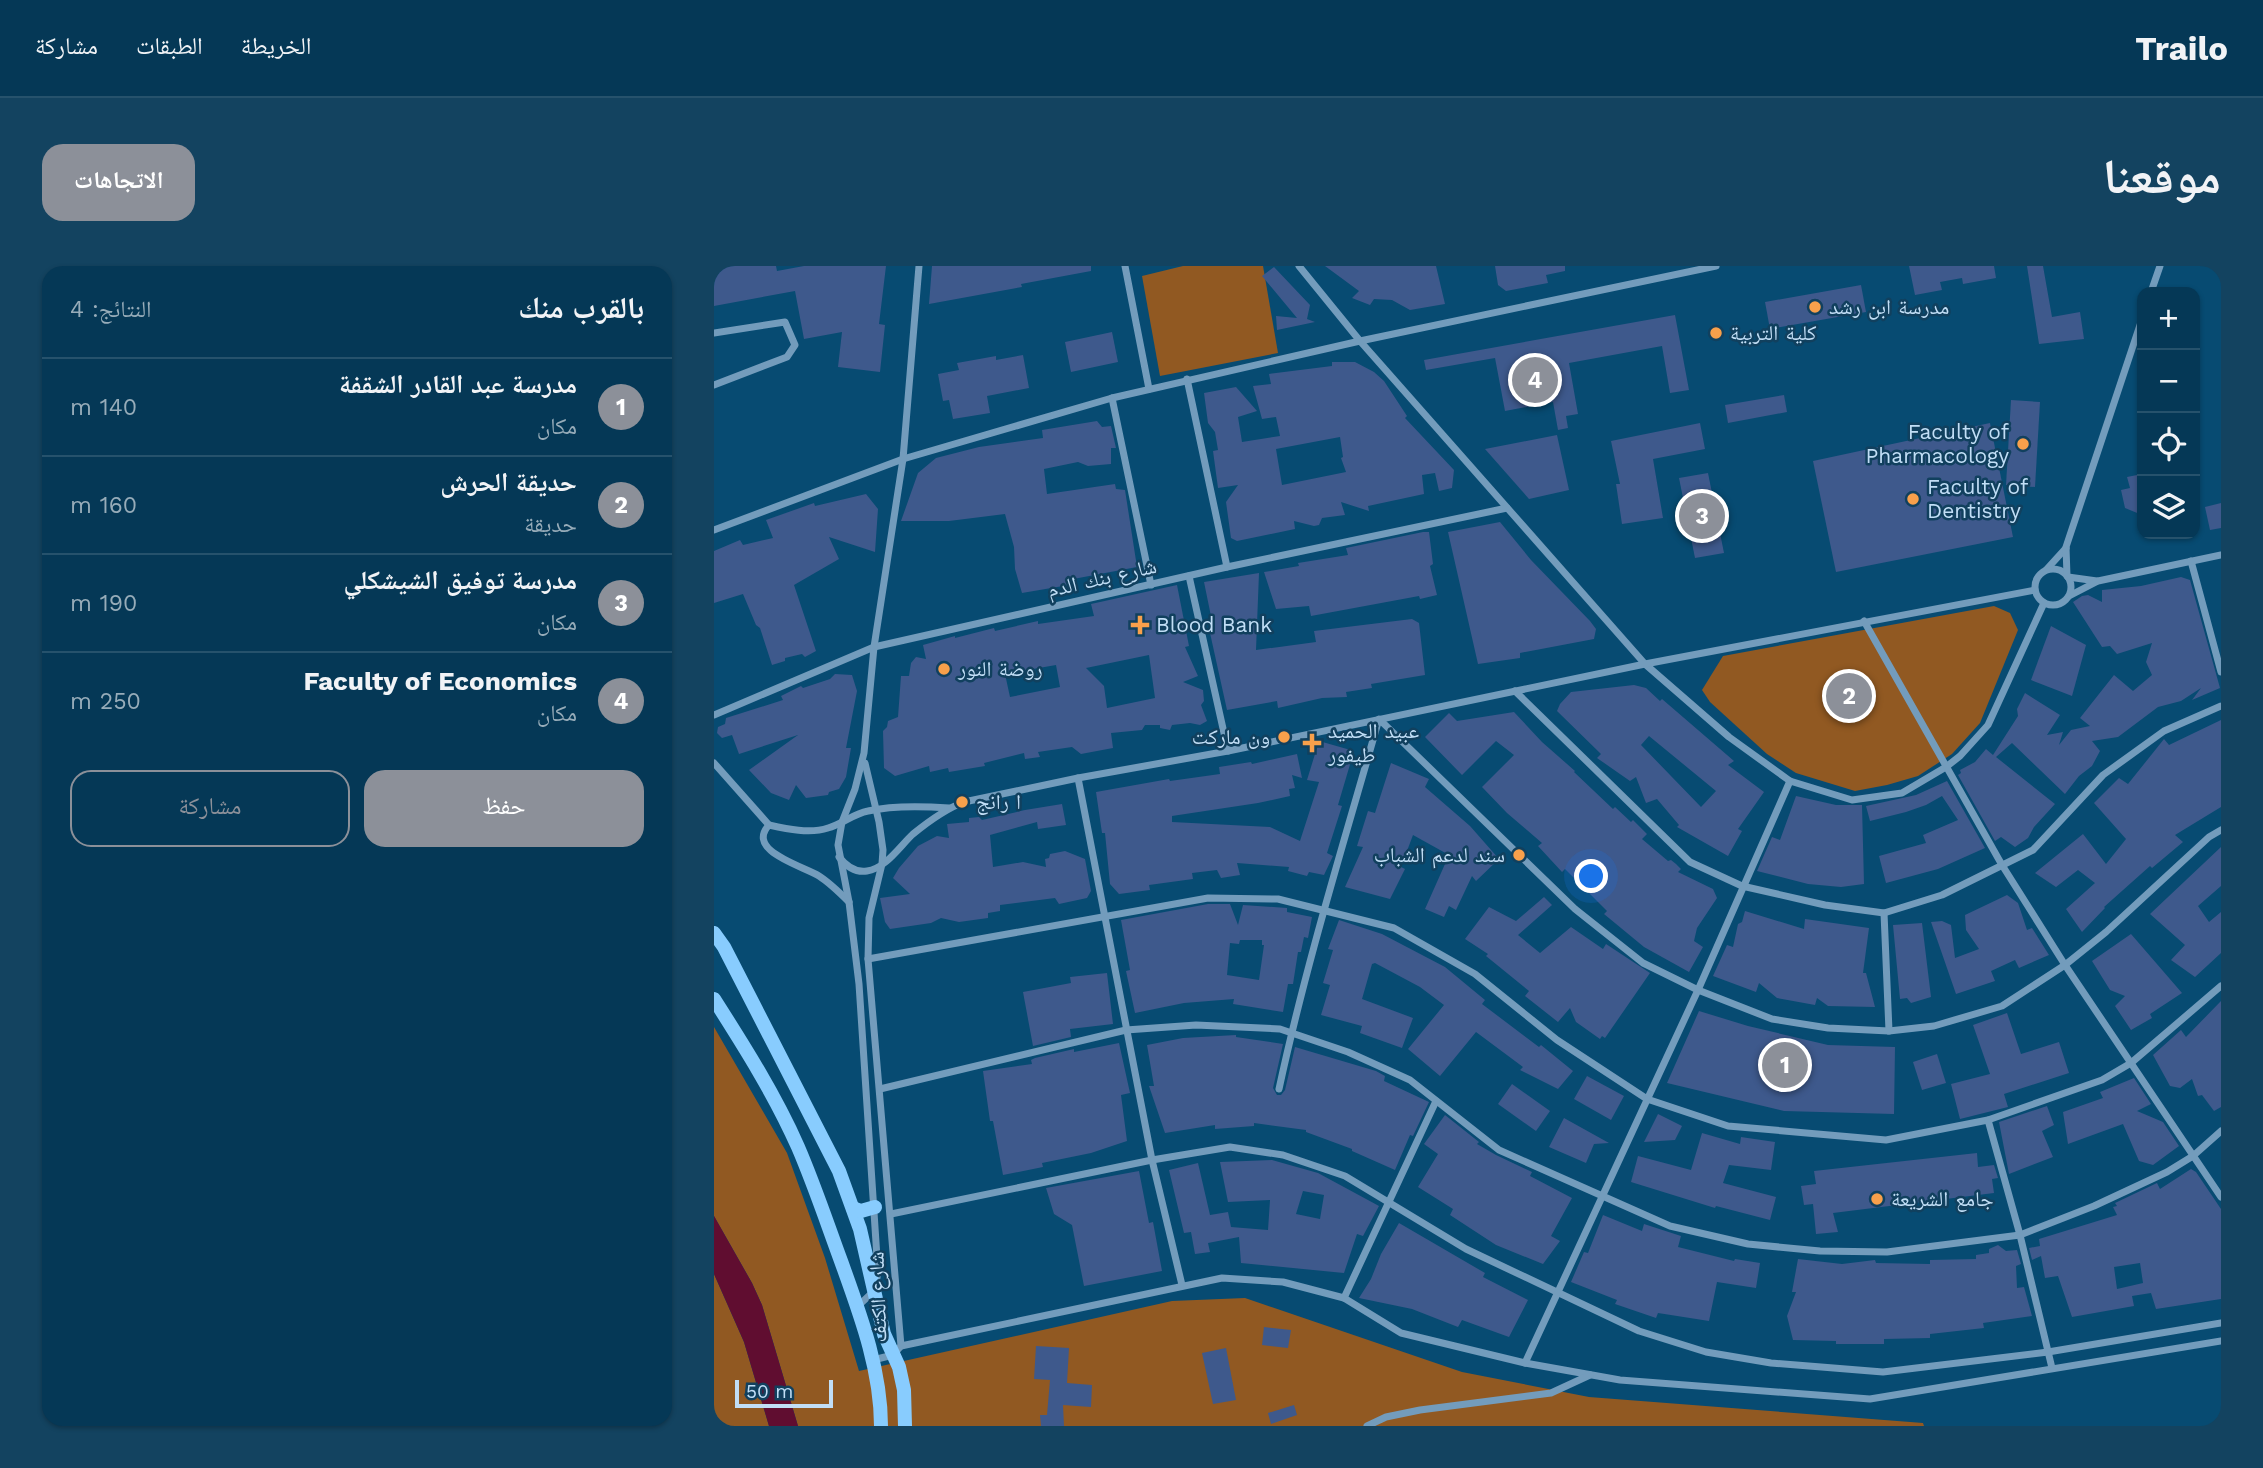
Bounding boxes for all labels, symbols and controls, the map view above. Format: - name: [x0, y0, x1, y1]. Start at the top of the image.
- text: Trailo: [2135, 29, 2228, 68]
- text: مشاركة: [35, 32, 98, 60]
- text: الطبقات: [136, 32, 203, 60]
- text: الخريطة: [241, 32, 311, 60]
- button: الاتجاهات: [42, 144, 195, 221]
- text: موقعنا: [2103, 147, 2221, 205]
- map controls: [2137, 287, 2200, 539]
- button: +: [2137, 287, 2200, 350]
- text: بالقرب منك: [518, 290, 644, 325]
- place label: مدرسة ابن رشد: [1829, 294, 1949, 320]
- text: النتائج: 4: [70, 296, 152, 323]
- marker: مدرسة ابن رشد: [1807, 299, 1823, 315]
- place label: كلية التربية: [1730, 320, 1817, 345]
- marker: كلية التربية: [1708, 325, 1724, 341]
- button: −: [2137, 350, 2200, 413]
- pin: 4: [1512, 354, 1558, 406]
- text: مدرسة عبد القادر الشقفة: [339, 369, 577, 399]
- text: 140 m: [70, 394, 137, 421]
- text: 1: [616, 394, 626, 421]
- text: مكان: [537, 413, 577, 440]
- button: locate: [2137, 413, 2200, 476]
- place label: Faculty of Pharmacology: [1865, 419, 2009, 468]
- marker: Faculty of Pharmacology: [2015, 436, 2031, 452]
- text: حديقة الحرش: [440, 467, 577, 497]
- place label: Faculty of Dentistry: [1927, 474, 2028, 523]
- button: layers: [2137, 476, 2200, 539]
- pin: 3: [1679, 490, 1725, 542]
- marker: Faculty of Dentistry: [1905, 491, 1921, 507]
- text: 160 m: [70, 492, 137, 519]
- text: 2: [614, 492, 628, 519]
- text: حديقة: [524, 511, 577, 538]
- street label: شارع بنك الدم: [1045, 553, 1159, 604]
- text: مدرسة توفيق الشيشكلي: [344, 565, 577, 595]
- text: 190 m: [70, 590, 137, 617]
- text: 3: [614, 590, 628, 617]
- text: مكان: [537, 609, 577, 636]
- place label: Blood Bank: [1156, 612, 1272, 637]
- marker: Blood Bank: [1130, 615, 1150, 635]
- place label: روضة النور: [957, 656, 1043, 681]
- marker: روضة النور: [936, 661, 952, 677]
- text: Faculty of Economics: [303, 666, 577, 696]
- pin: 2: [1826, 670, 1872, 722]
- text: 250 m: [70, 688, 141, 715]
- text: 4: [614, 688, 628, 715]
- text: مكان: [537, 700, 577, 727]
- place label: عبيد الحميد طيفور: [1327, 718, 1419, 767]
- place label: ون ماركت: [1192, 724, 1270, 749]
- marker: ون ماركت: [1276, 729, 1292, 745]
- marker: عبيد الحميد طيفور: [1302, 733, 1322, 753]
- button: مشاركة: [70, 770, 350, 847]
- button: حفظ: [364, 770, 644, 847]
- place label: ا رانج: [976, 789, 1021, 815]
- marker: ا رانج: [954, 794, 970, 810]
- place label: سند لدعم الشباب: [1374, 842, 1505, 869]
- marker: سند لدعم الشباب: [1511, 847, 1527, 863]
- your location: [1574, 859, 1608, 893]
- pin: 1: [1762, 1039, 1808, 1091]
- place label: جامع الشريعة: [1891, 1186, 1994, 1212]
- marker: جامع الشريعة: [1869, 1191, 1885, 1207]
- street label: شارع الكتف: [863, 1251, 893, 1343]
- scale bar: [735, 1377, 833, 1409]
- text: 50 m: [746, 1380, 793, 1403]

